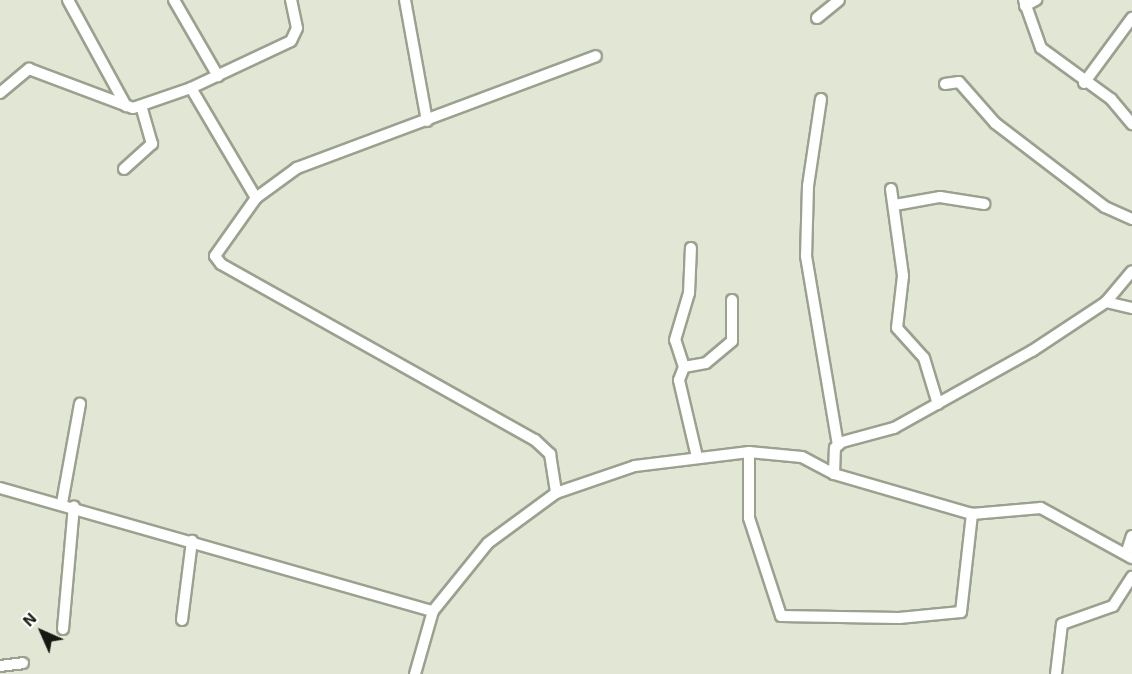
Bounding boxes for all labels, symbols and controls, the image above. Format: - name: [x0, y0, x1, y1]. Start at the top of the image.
- north arrow: [12, 602, 72, 662]
- text: N: [18, 608, 40, 630]

